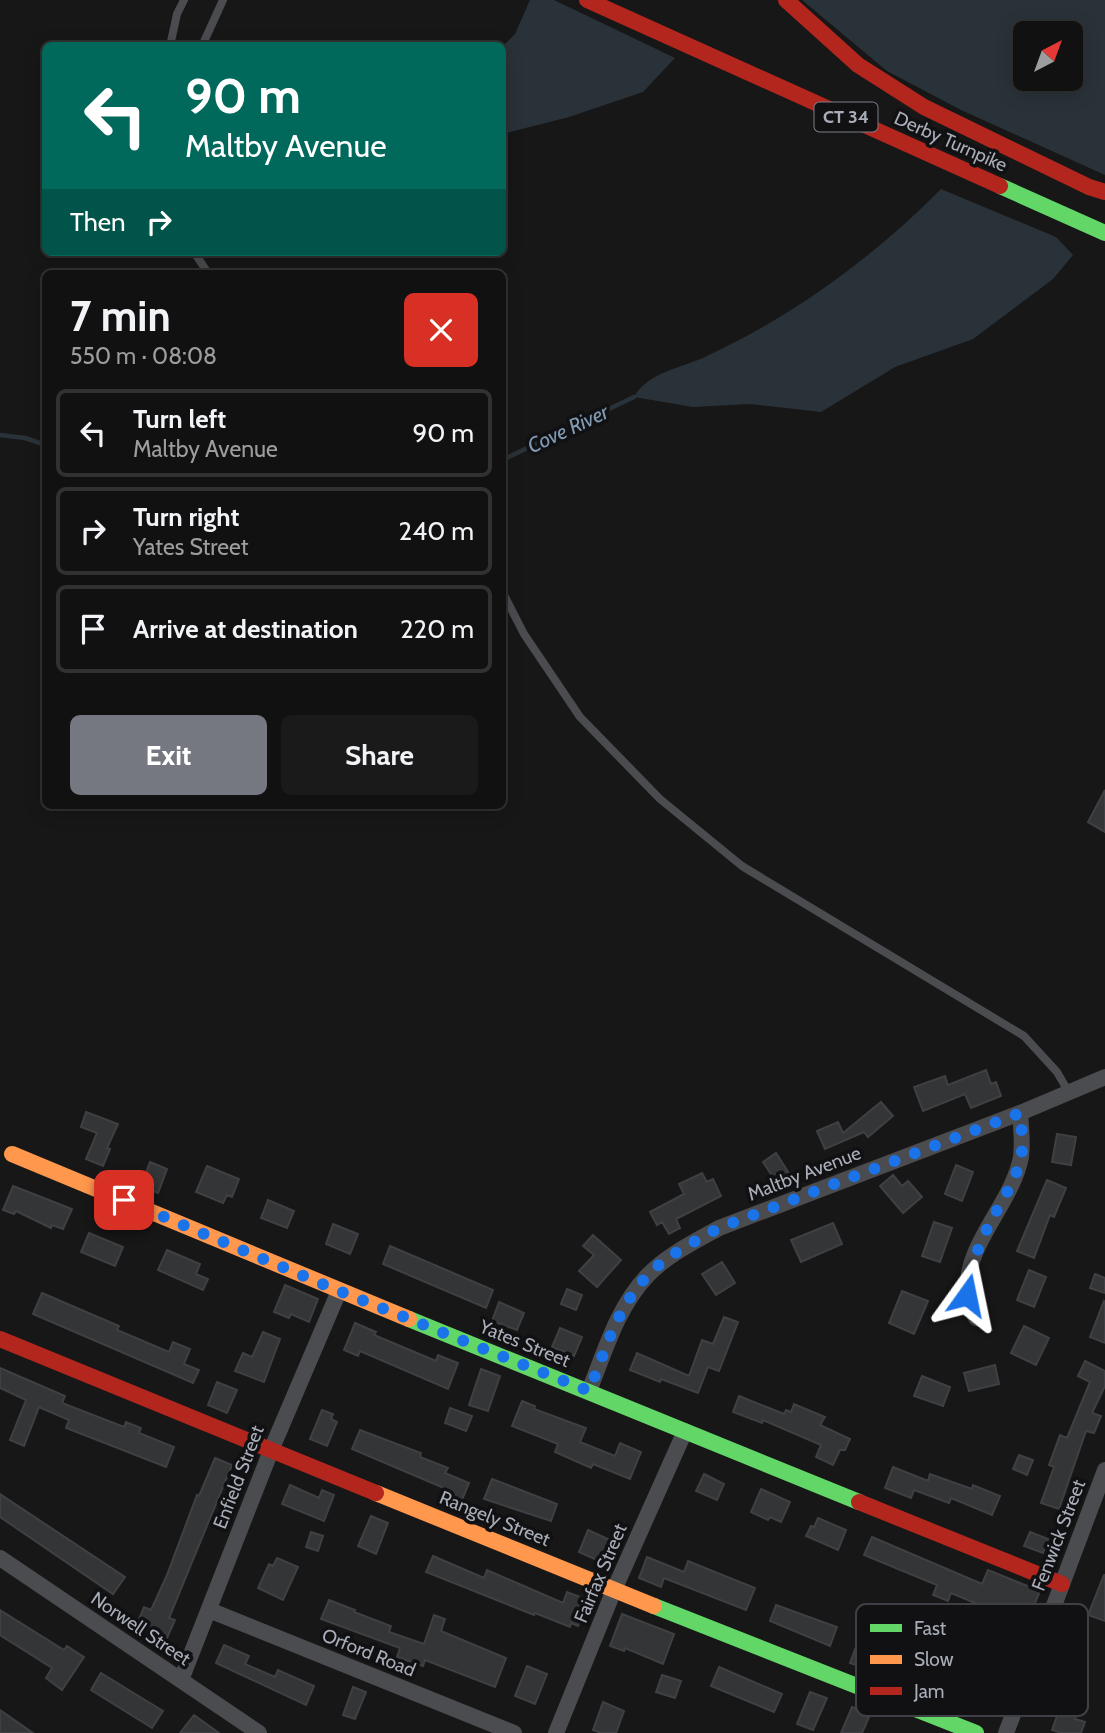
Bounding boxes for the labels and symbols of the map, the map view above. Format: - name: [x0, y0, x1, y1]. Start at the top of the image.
- north arrow: [1013, 21, 1083, 91]
- road number: CT 34: [814, 103, 878, 132]
- street label: Derby Turnpike: [891, 106, 1011, 177]
- water label: Cove River: [523, 398, 614, 458]
- street label: Maltby Avenue: [744, 1141, 864, 1206]
- pin: [94, 1170, 154, 1230]
- position arrow: [930, 1258, 1004, 1332]
- street label: Yates Street: [475, 1315, 574, 1372]
- street label: Enfield Street: [208, 1422, 269, 1532]
- street label: Fenwick Street: [1027, 1476, 1090, 1594]
- street label: Rangely Street: [436, 1486, 554, 1551]
- street label: Fairfax Street: [569, 1520, 632, 1626]
- street label: Norwell Street: [87, 1587, 195, 1670]
- legend: [856, 1604, 1088, 1716]
- text: Fast: [914, 1617, 947, 1640]
- street label: Orford Road: [319, 1623, 419, 1682]
- text: Slow: [914, 1648, 954, 1671]
- text: Jam: [913, 1680, 944, 1703]

